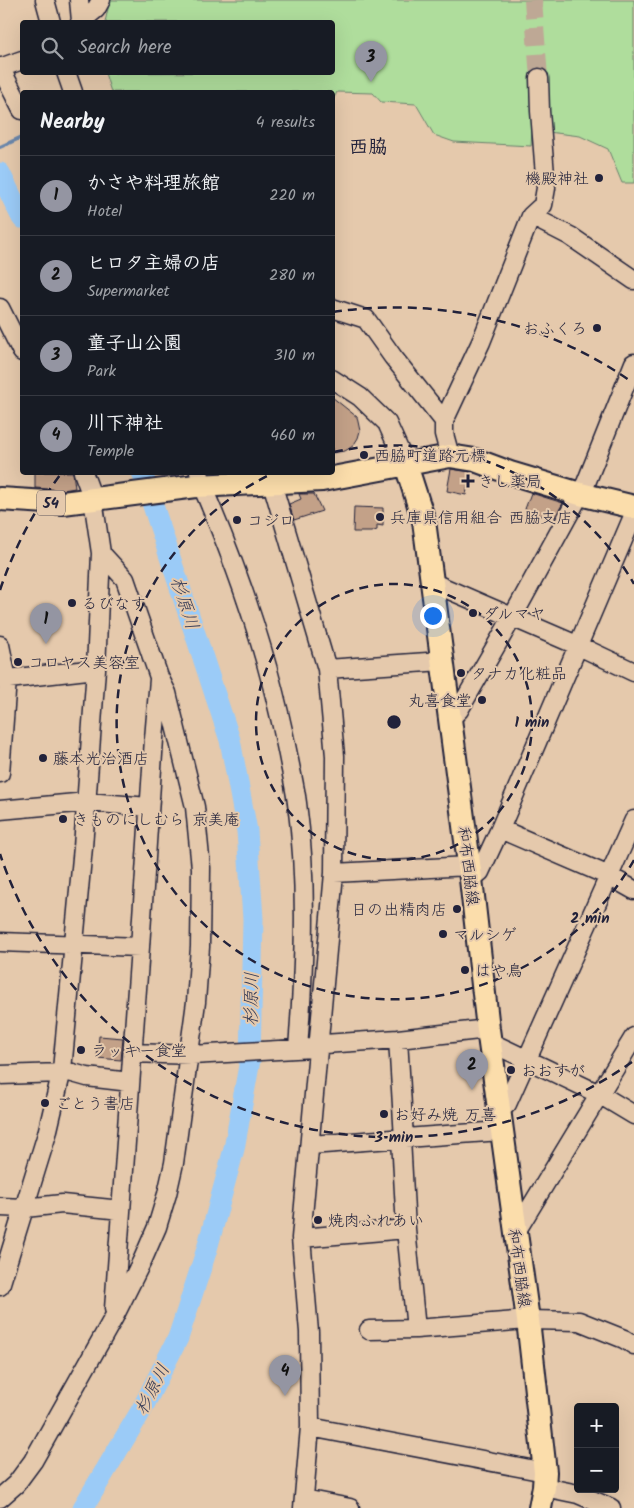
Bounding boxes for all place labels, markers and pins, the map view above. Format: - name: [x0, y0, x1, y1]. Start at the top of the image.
- pin: 3: [355, 41, 387, 82]
- place label: 機殿神社: [525, 167, 589, 192]
- marker: 機殿神社: [593, 172, 605, 184]
- place label: おふくろ: [523, 317, 587, 342]
- marker: おふくろ: [591, 322, 603, 334]
- place label: 西脇町道路元標: [374, 444, 486, 469]
- marker: 西脇町道路元標: [358, 449, 370, 461]
- place label: きし薬局: [478, 470, 542, 495]
- marker: きし薬局: [462, 475, 474, 487]
- place label: 兵庫県信用組合 西脇支店: [390, 506, 572, 531]
- place label: コジロ: [247, 509, 295, 534]
- marker: 兵庫県信用組合 西脇支店: [374, 511, 386, 523]
- marker: コジロ: [231, 514, 243, 526]
- place label: るびなす: [82, 592, 146, 617]
- marker: るびなす: [66, 597, 78, 609]
- place label: ダルマヤ: [483, 602, 546, 627]
- pin: 1: [30, 603, 62, 644]
- marker: ダルマヤ: [467, 607, 479, 619]
- place label: コロヤス美容室: [28, 651, 140, 676]
- marker: コロヤス美容室: [12, 656, 24, 668]
- place label: タナカ化粧品: [471, 662, 567, 687]
- marker: タナカ化粧品: [455, 667, 467, 679]
- place label: 丸喜食堂: [408, 689, 472, 714]
- marker: 丸喜食堂: [476, 694, 488, 706]
- centre of rings: [385, 713, 403, 731]
- place label: 藤本光治酒店: [53, 747, 149, 772]
- marker: 藤本光治酒店: [37, 752, 49, 764]
- place label: きものにしむら 京美庵: [73, 808, 239, 833]
- marker: きものにしむら 京美庵: [57, 813, 69, 825]
- place label: 日の出精肉店: [351, 898, 447, 923]
- marker: 日の出精肉店: [451, 903, 463, 915]
- place label: マルシゲ: [453, 923, 517, 948]
- marker: マルシゲ: [437, 928, 449, 940]
- place label: はや鳥: [475, 959, 523, 984]
- marker: はや鳥: [459, 964, 471, 976]
- place label: ラッキー食堂: [91, 1039, 187, 1064]
- marker: ラッキー食堂: [75, 1044, 87, 1056]
- pin: 2: [456, 1049, 488, 1090]
- place label: おおすが: [521, 1059, 585, 1084]
- marker: おおすが: [505, 1064, 517, 1076]
- place label: ごとう書店: [55, 1092, 135, 1117]
- marker: ごとう書店: [39, 1097, 51, 1109]
- place label: お好み焼 万喜: [394, 1103, 496, 1128]
- marker: お好み焼 万喜: [378, 1108, 390, 1120]
- place label: 焼肉ふれあい: [328, 1209, 424, 1234]
- marker: 焼肉ふれあい: [312, 1214, 324, 1226]
- pin: 4: [269, 1355, 301, 1396]

